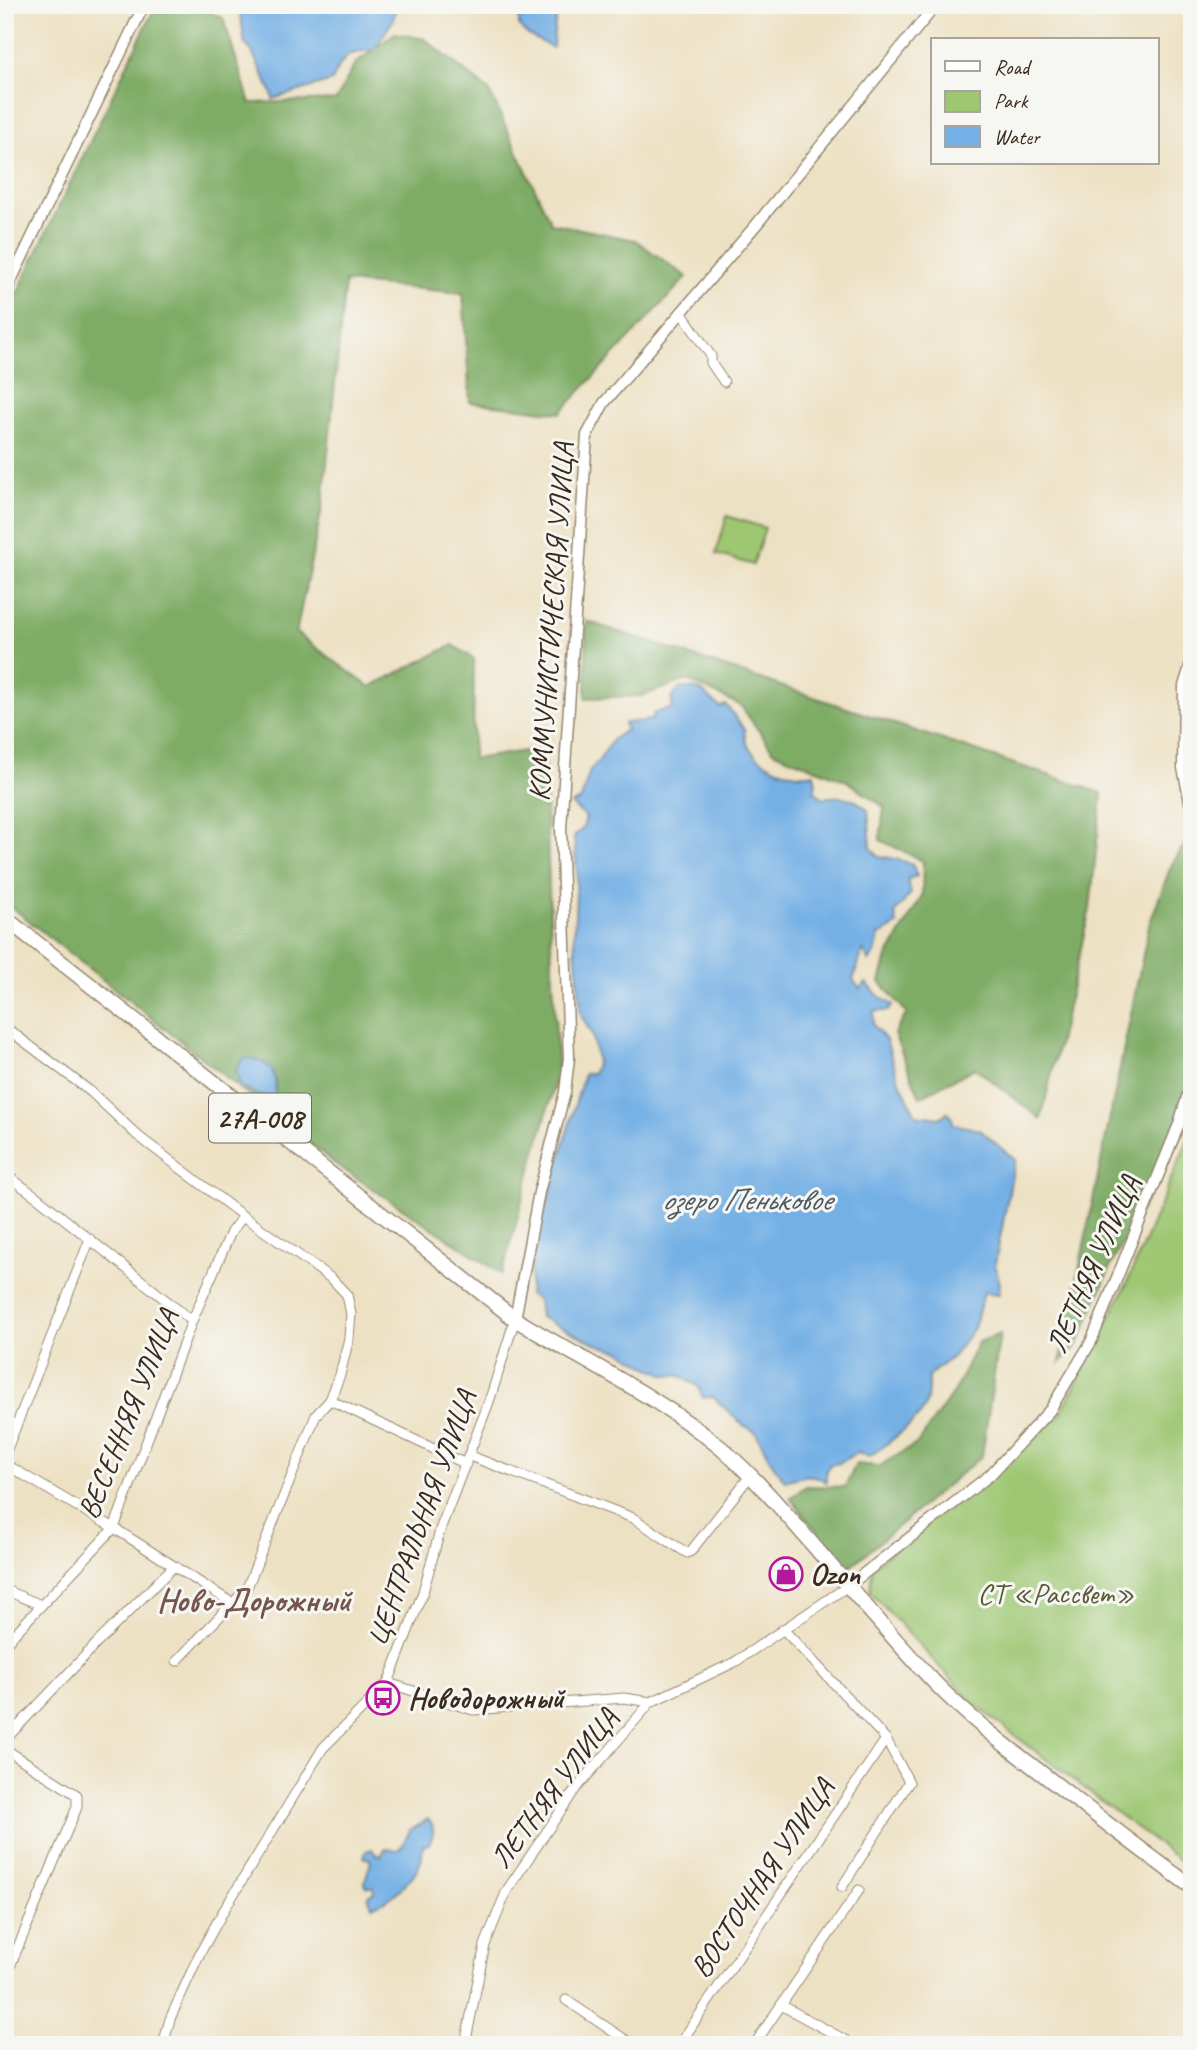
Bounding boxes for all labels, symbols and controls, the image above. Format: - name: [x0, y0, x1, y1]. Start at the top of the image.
- legend: [931, 38, 1158, 164]
- text: Road: [994, 54, 1033, 80]
- text: Park: [994, 88, 1029, 114]
- text: Water: [994, 124, 1041, 150]
- street label: КОММУНИСТИЧЕСКАЯ УЛИЦА: [520, 440, 583, 802]
- road number: 27А-008: [209, 1094, 311, 1142]
- street label: ЛЕТНЯЯ УЛИЦА: [1037, 1168, 1149, 1359]
- water label: озеро Пеньковое: [661, 1179, 835, 1220]
- street label: ВЕСЕННЯЯ УЛИЦА: [69, 1302, 188, 1524]
- street label: ЦЕНТРАЛЬНАЯ УЛИЦА: [357, 1383, 485, 1651]
- shop icon: Ozon: [767, 1555, 805, 1593]
- place label: Ozon: [810, 1555, 861, 1593]
- park label: СТ «Рассвет»: [977, 1574, 1135, 1612]
- district label: Ново-Дорожный: [157, 1579, 353, 1621]
- bus stop icon: Новодорожный: [364, 1679, 402, 1717]
- place label: Новодорожный: [408, 1679, 566, 1717]
- street label: ЛЕТНЯЯ УЛИЦА: [482, 1700, 627, 1875]
- street label: ВОСТОЧНАЯ УЛИЦА: [681, 1770, 844, 1985]

